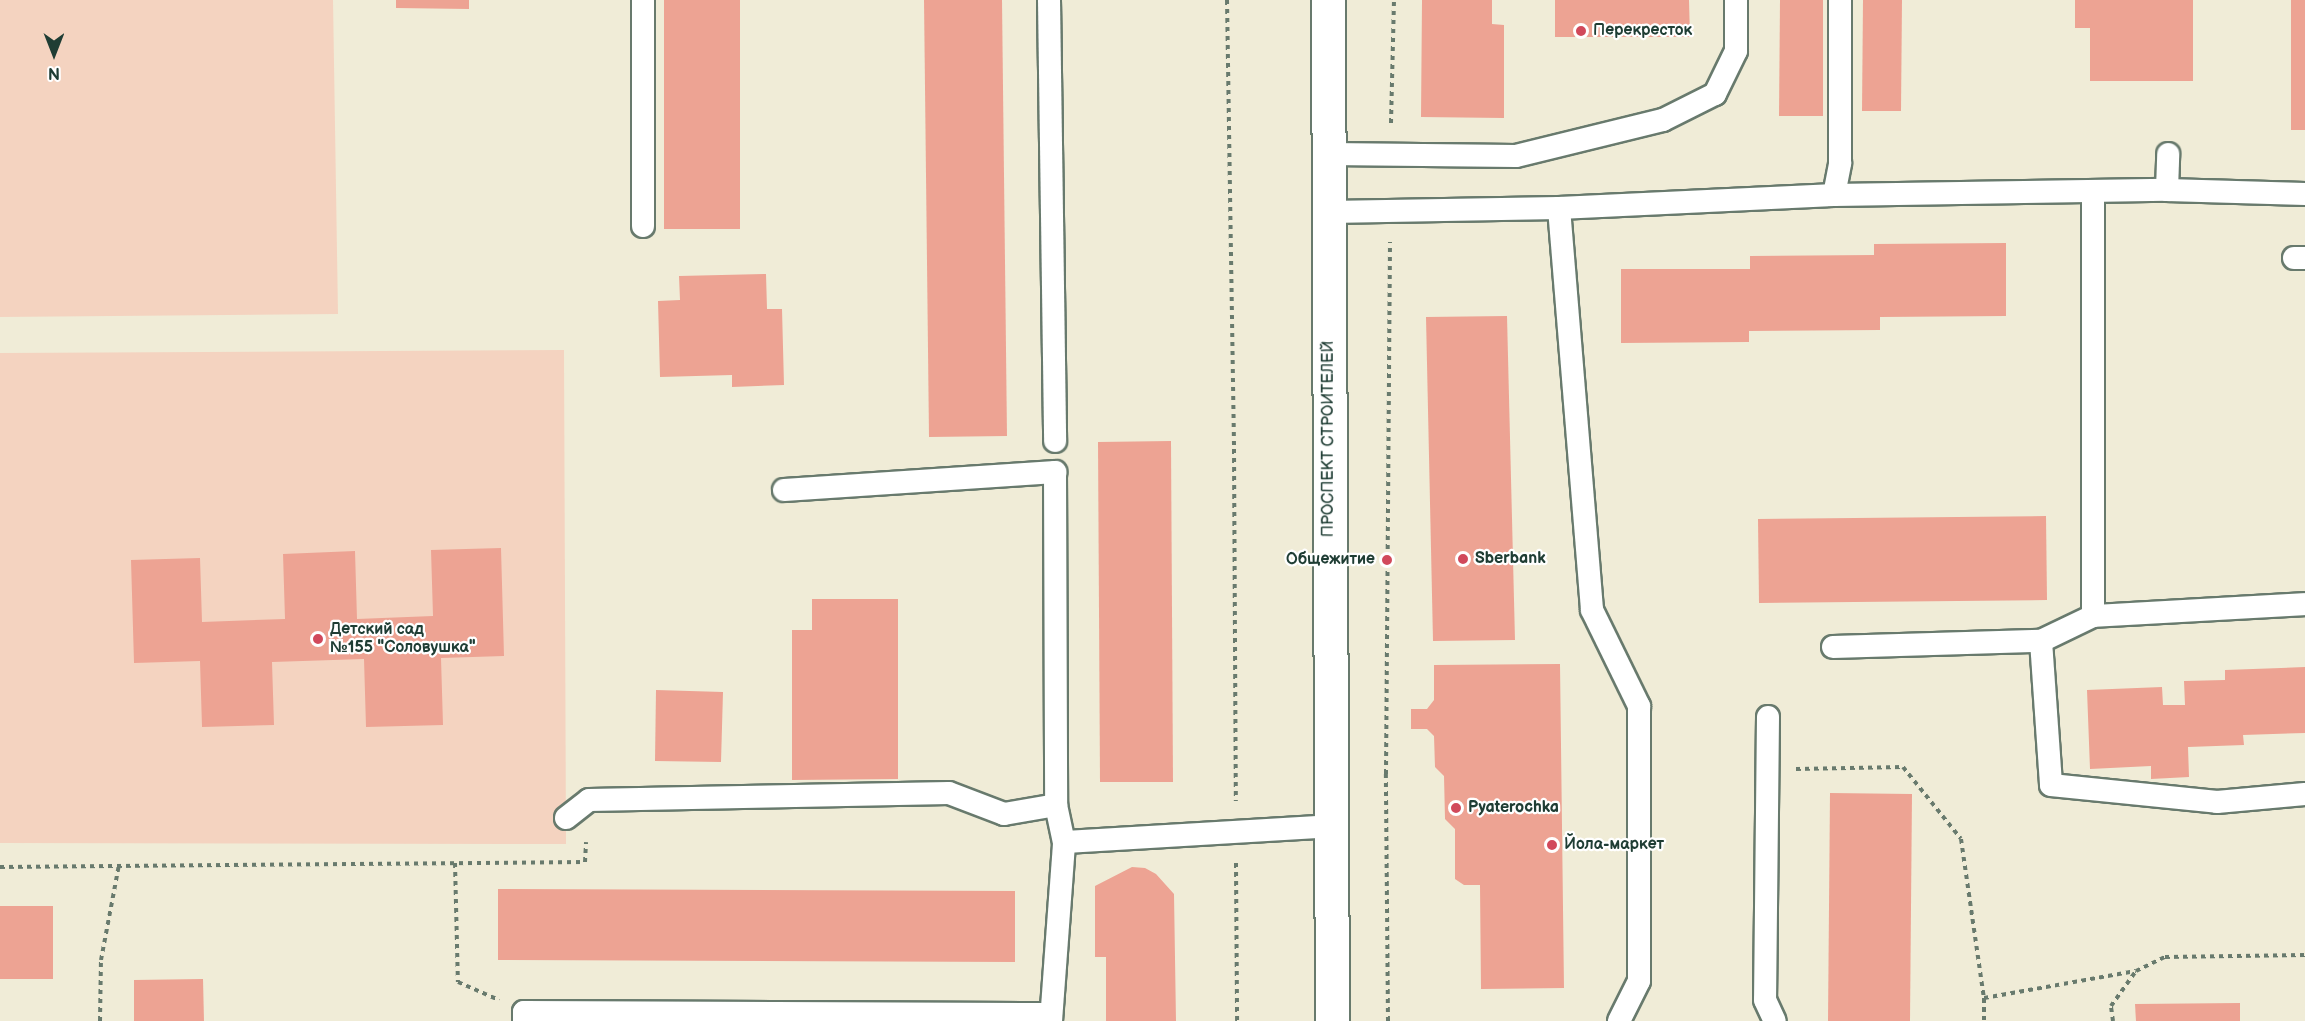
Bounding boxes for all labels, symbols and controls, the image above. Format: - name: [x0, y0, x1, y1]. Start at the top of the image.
- place label: Перекресток: [1593, 21, 1692, 41]
- north arrow: [24, 24, 84, 84]
- marker: Перекресток: [1574, 24, 1588, 38]
- text: N: [48, 63, 60, 82]
- street label: ПРОСПЕКТ СТРОИТЕЛЕЙ: [1319, 341, 1339, 537]
- place label: Sberbank: [1475, 549, 1546, 569]
- place label: Общежитие: [1286, 550, 1375, 570]
- marker: Sberbank: [1456, 552, 1470, 566]
- marker: Общежитие: [1380, 553, 1394, 567]
- place label: Детский сад №155 "Соловушка": [330, 620, 476, 658]
- marker: Детский сад №155 "Соловушка": [311, 632, 325, 646]
- place label: Pyaterochka: [1468, 798, 1559, 818]
- marker: Pyaterochka: [1449, 801, 1463, 815]
- place label: Йола-маркет: [1564, 835, 1664, 855]
- marker: Йола-маркет: [1545, 838, 1559, 852]

